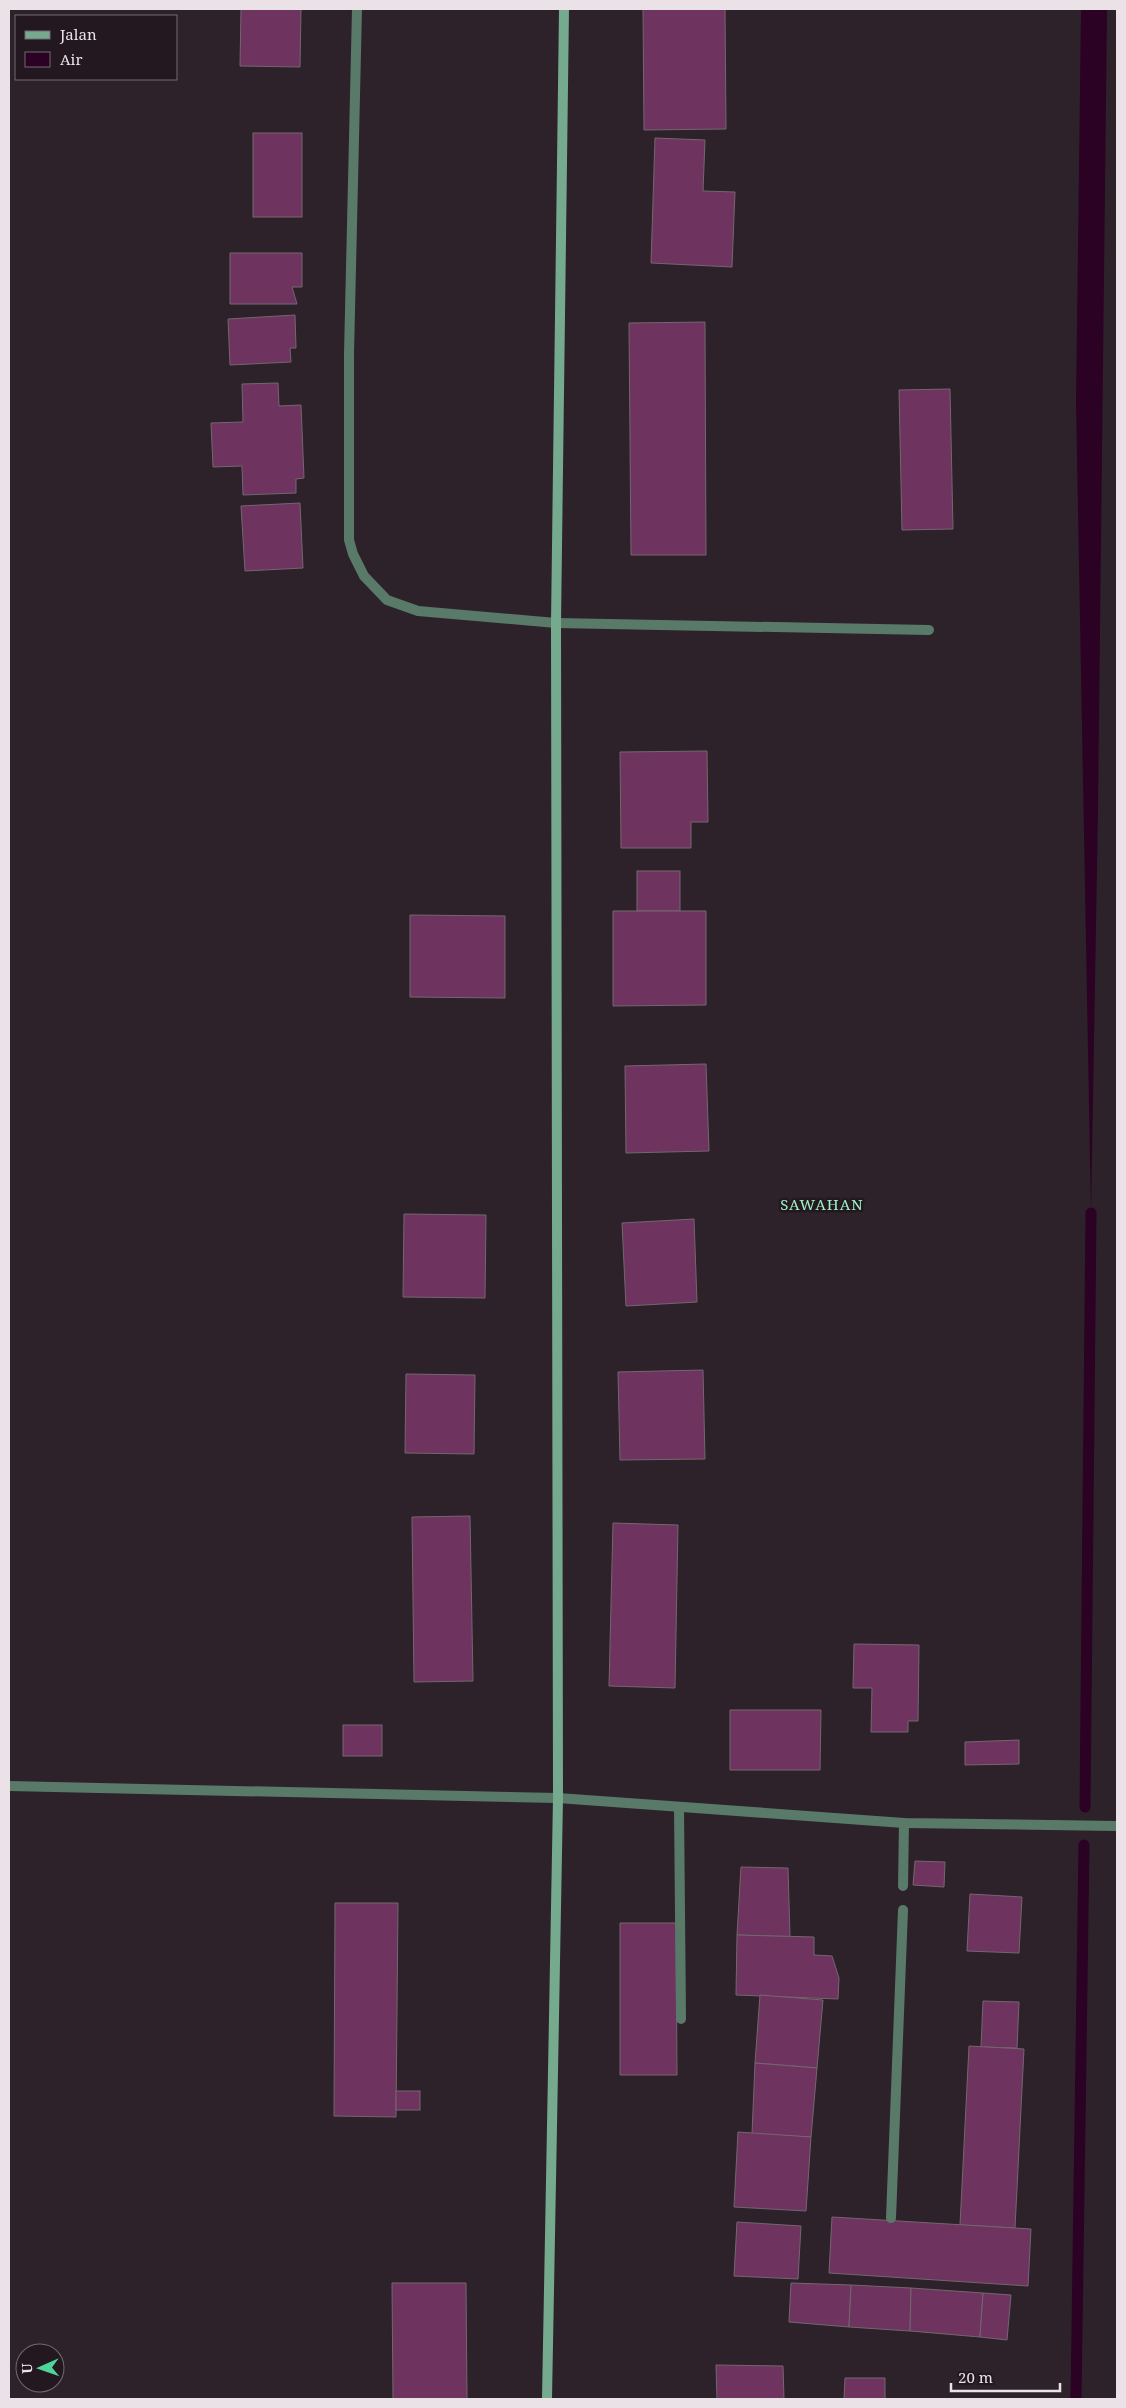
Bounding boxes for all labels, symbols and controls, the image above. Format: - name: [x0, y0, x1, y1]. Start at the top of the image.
- legend: [15, 15, 178, 80]
- text: Jalan: [59, 24, 97, 44]
- text: Air: [60, 49, 82, 69]
- district label: SAWAHAN: [780, 1194, 864, 1214]
- north arrow: [15, 2343, 65, 2393]
- scale bar: [951, 2360, 1060, 2392]
- text: U: [17, 2362, 36, 2374]
- text: 20 m: [958, 2367, 993, 2387]

